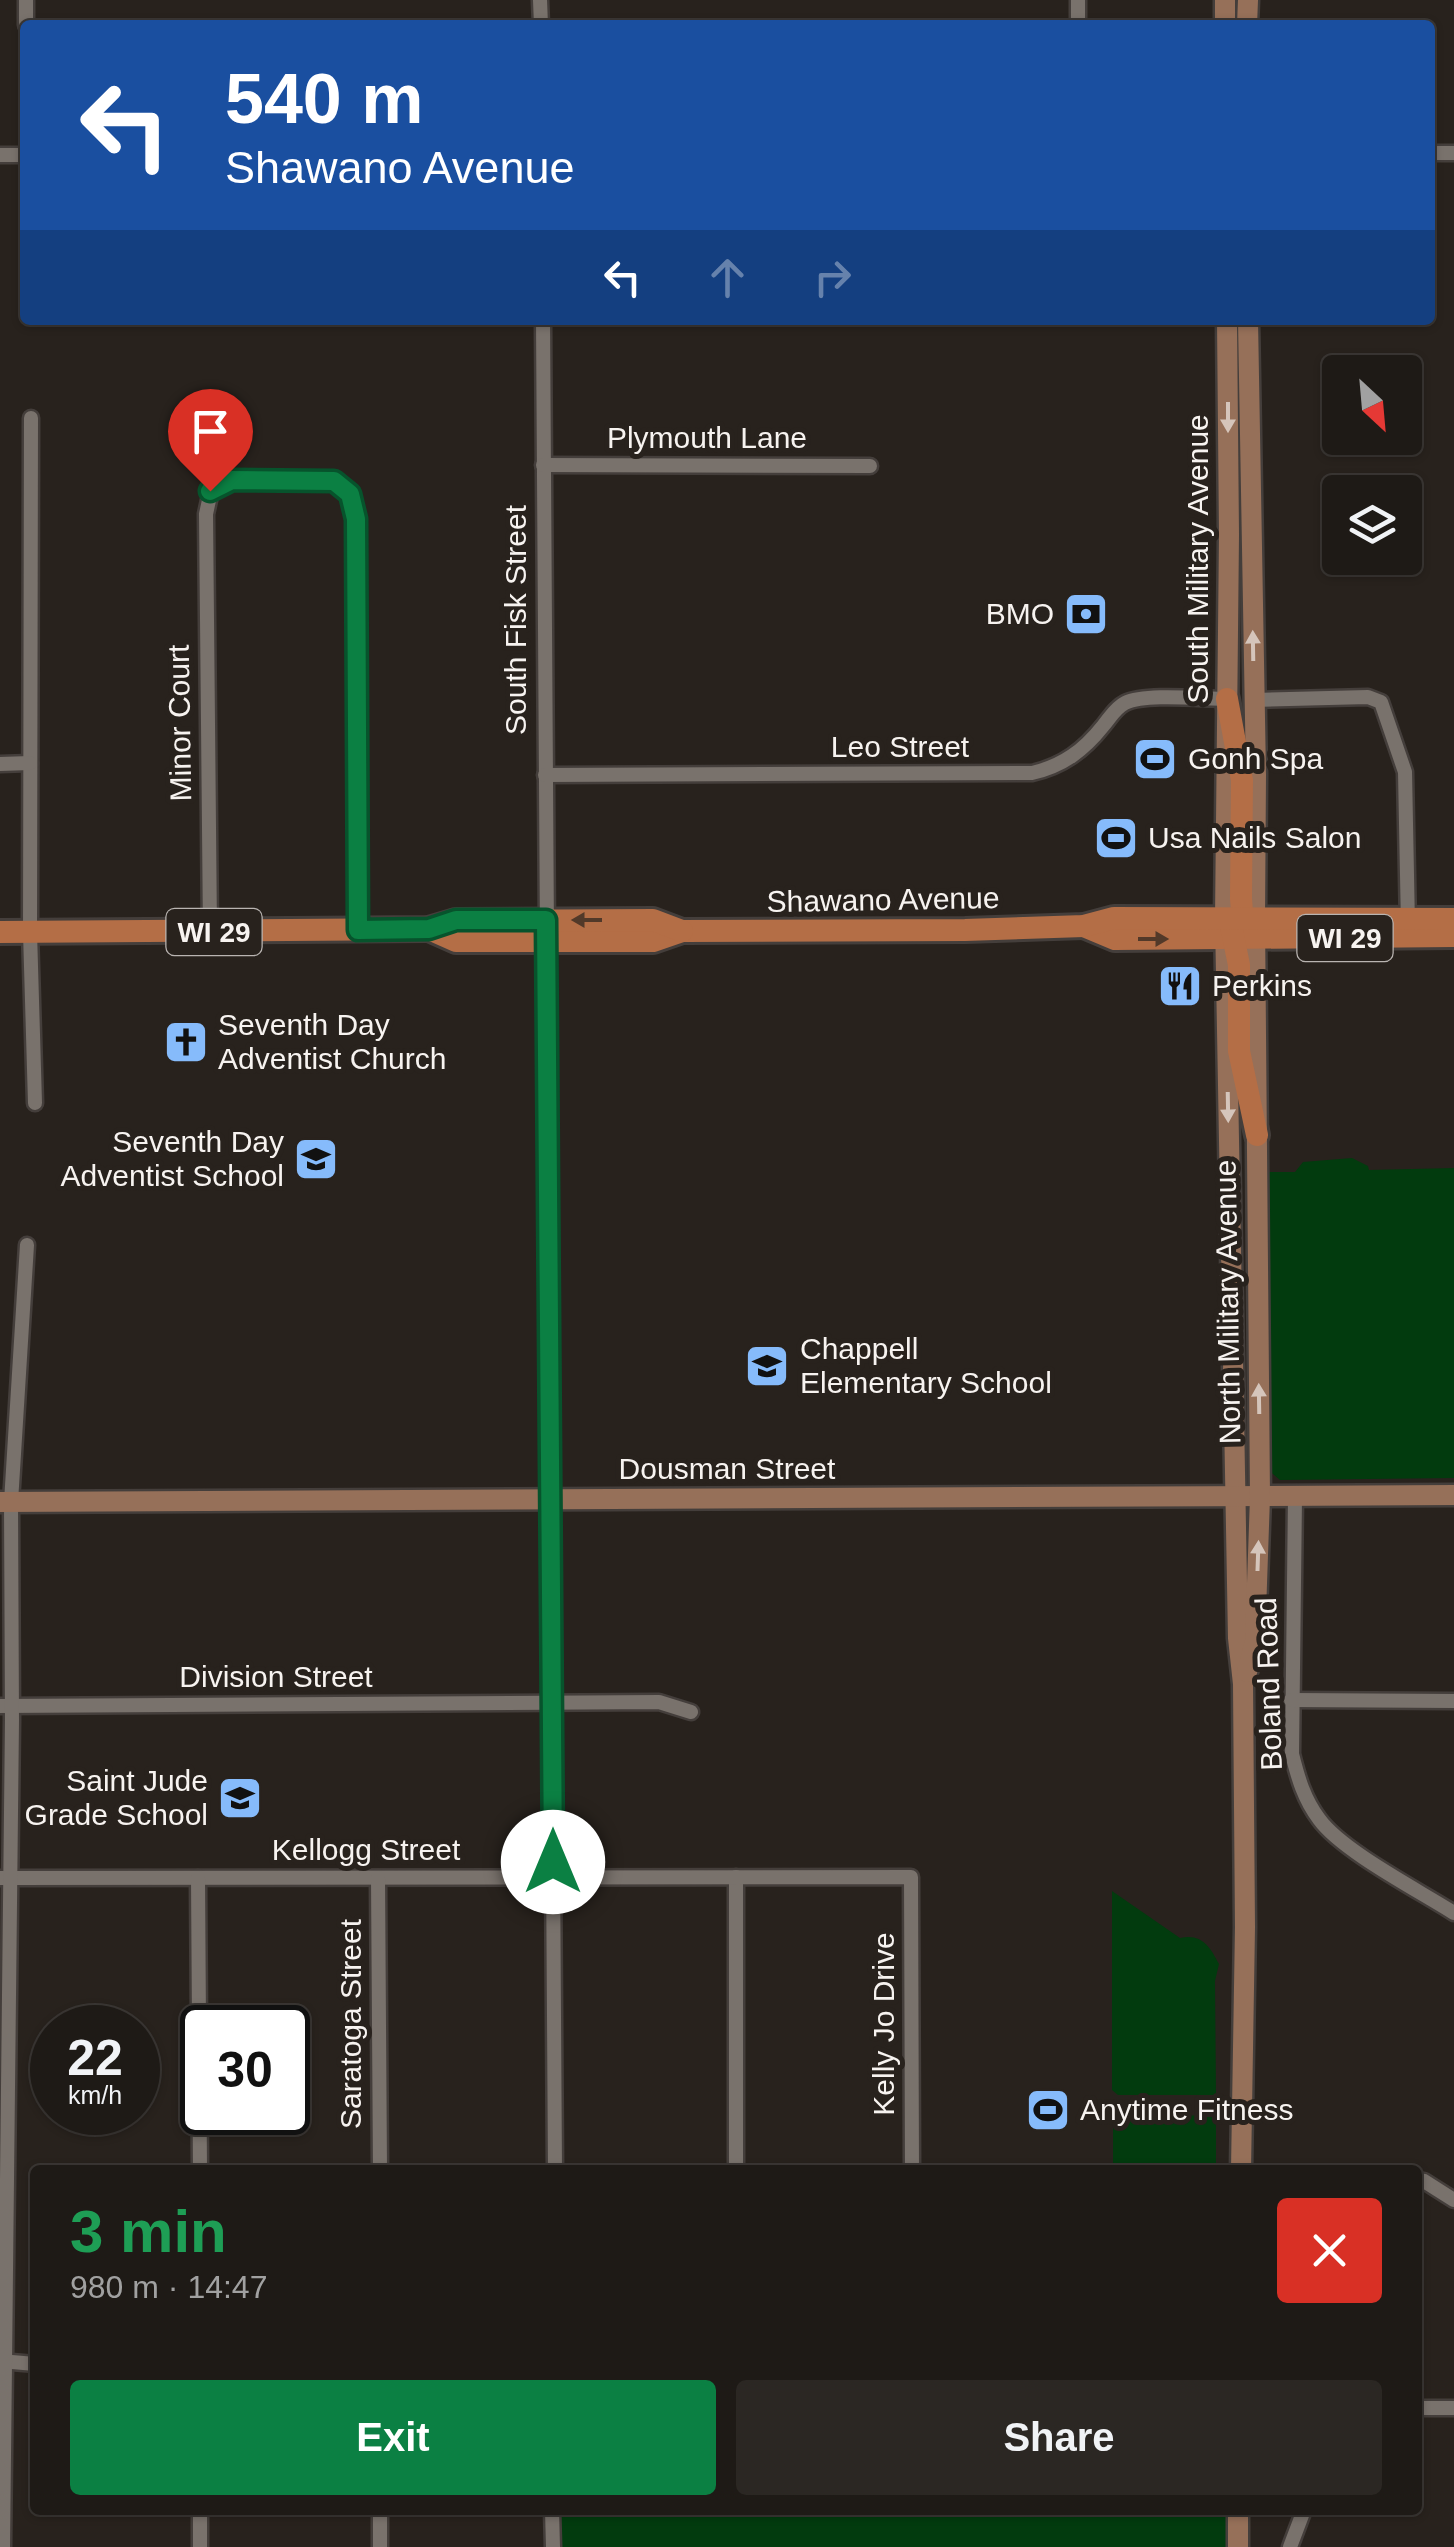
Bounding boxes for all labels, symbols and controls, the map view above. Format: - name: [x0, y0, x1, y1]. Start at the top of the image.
- icon: left: [60, 60, 190, 190]
- text: 540 m: [225, 60, 423, 138]
- text: Shawano Avenue: [225, 142, 574, 193]
- icon: left: [595, 250, 650, 305]
- icon: ahead: [700, 250, 755, 305]
- icon: right: [805, 250, 860, 305]
- north arrow: [1322, 355, 1422, 455]
- map controls: [1322, 355, 1422, 575]
- pin: [168, 389, 253, 492]
- one-way arrow: [1220, 402, 1236, 434]
- icon: arrive: [183, 404, 238, 459]
- street label: South Military Avenue: [1181, 414, 1214, 704]
- street label: Plymouth Lane: [607, 421, 807, 454]
- button: layers: [1322, 475, 1422, 575]
- street label: South Fisk Street: [499, 504, 532, 735]
- bank icon: BMO: [1063, 591, 1109, 637]
- place label: BMO: [986, 597, 1054, 630]
- one-way arrow: [1245, 629, 1261, 661]
- street label: Minor Court: [162, 644, 197, 802]
- street label: Leo Street: [831, 730, 970, 763]
- sports icon: Gonh Spa: [1132, 736, 1178, 782]
- place label: Gonh Spa: [1188, 742, 1323, 775]
- sports icon: Usa Nails Salon: [1093, 815, 1139, 861]
- place label: Usa Nails Salon: [1148, 821, 1361, 854]
- street label: Shawano Avenue: [766, 881, 1000, 918]
- road number: WI 29: [166, 909, 262, 955]
- one-way arrow: [570, 912, 602, 928]
- road number: WI 29: [1298, 915, 1392, 961]
- one-way arrow: [1138, 931, 1170, 947]
- restaurant icon: Perkins: [1157, 963, 1203, 1009]
- place label: Perkins: [1212, 969, 1312, 1002]
- place label: Seventh Day Adventist Church: [218, 1008, 446, 1075]
- church icon: Seventh Day Adventist Church: [163, 1019, 209, 1065]
- one-way arrow: [1221, 1092, 1237, 1124]
- place label: Seventh Day Adventist School: [61, 1125, 284, 1192]
- school or university icon: Seventh Day Adventist School: [293, 1136, 339, 1182]
- street label: North Military Avenue: [1209, 1159, 1246, 1445]
- place label: Chappell Elementary School: [800, 1332, 1052, 1399]
- school or university icon: Chappell Elementary School: [744, 1343, 790, 1389]
- one-way arrow: [1251, 1383, 1267, 1415]
- street label: Dousman Street: [619, 1452, 836, 1485]
- one-way arrow: [1250, 1540, 1266, 1572]
- street label: Boland Road: [1249, 1597, 1288, 1771]
- street label: Division Street: [179, 1660, 373, 1693]
- place label: Saint Jude Grade School: [25, 1764, 208, 1831]
- school or university icon: Saint Jude Grade School: [217, 1775, 263, 1821]
- position arrow: [501, 1810, 605, 1914]
- street label: Kellogg Street: [272, 1833, 461, 1866]
- street label: Saratoga Street: [334, 1918, 367, 2129]
- street label: Kelly Jo Drive: [867, 1932, 900, 2116]
- speed limit sign: 30: [180, 2005, 310, 2135]
- text: 22: [67, 2030, 123, 2086]
- text: km/h: [68, 2081, 122, 2109]
- sports icon: Anytime Fitness: [1025, 2087, 1071, 2133]
- place label: Anytime Fitness: [1080, 2093, 1293, 2126]
- text: 3 min: [70, 2198, 227, 2265]
- button: close: [1277, 2198, 1382, 2303]
- text: 980 m · 14:47: [70, 2269, 267, 2305]
- button: Exit: [70, 2380, 716, 2495]
- button: Share: [736, 2380, 1382, 2495]

